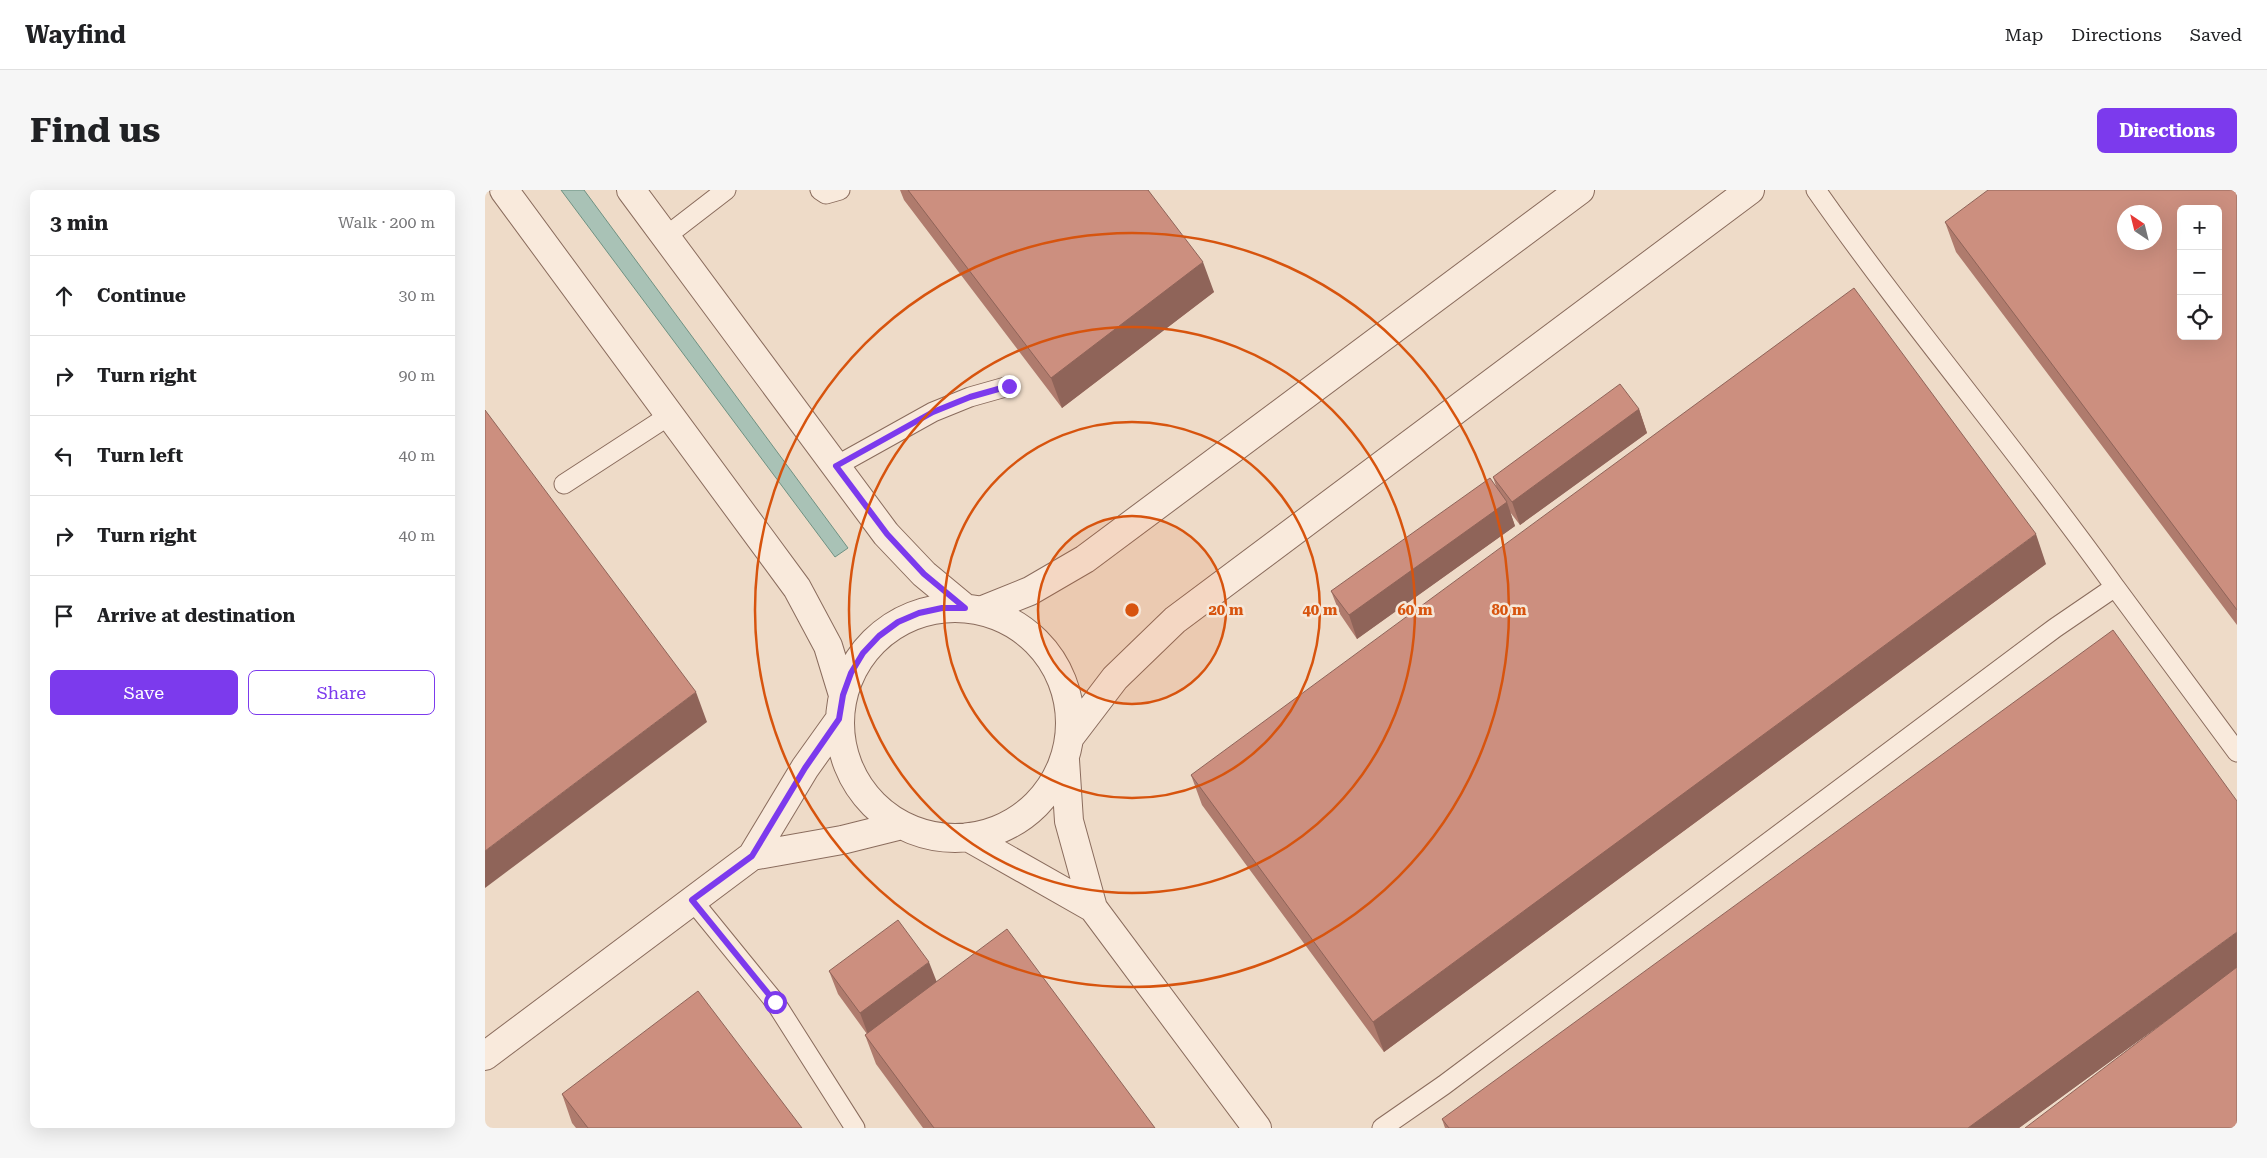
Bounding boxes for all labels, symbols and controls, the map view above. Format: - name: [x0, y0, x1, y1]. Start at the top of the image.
- text: Wayfind: [25, 21, 126, 49]
- text: Map: [2005, 24, 2043, 45]
- text: Directions: [2071, 24, 2162, 45]
- text: Saved: [2190, 24, 2242, 45]
- button: Directions: [2097, 108, 2237, 153]
- text: Find us: [30, 110, 160, 151]
- north arrow: [2117, 205, 2162, 250]
- map controls: [2177, 205, 2222, 340]
- button: +: [2177, 205, 2222, 250]
- text: 3 min: [50, 211, 108, 235]
- text: Walk · 200 m: [338, 213, 435, 232]
- button: −: [2177, 250, 2222, 295]
- icon: ahead: [50, 282, 78, 310]
- text: Continue: [97, 284, 186, 307]
- text: 30 m: [398, 286, 435, 305]
- button: locate: [2177, 295, 2222, 340]
- icon: right: [50, 362, 78, 390]
- text: Turn right: [97, 364, 197, 387]
- text: 90 m: [398, 366, 435, 385]
- route end: [998, 375, 1021, 398]
- icon: left: [50, 442, 78, 470]
- text: Turn left: [97, 444, 183, 467]
- text: 40 m: [398, 446, 435, 465]
- icon: right: [50, 522, 78, 550]
- text: Turn right: [97, 524, 197, 547]
- text: 40 m: [398, 526, 435, 545]
- centre of rings: [1123, 601, 1141, 619]
- text: 20 m: [1208, 601, 1244, 619]
- text: 40 m: [1302, 601, 1338, 619]
- text: 60 m: [1397, 601, 1433, 619]
- text: 80 m: [1491, 601, 1527, 619]
- icon: arrive: [50, 602, 78, 630]
- text: Arrive at destination: [97, 604, 295, 627]
- button: Save: [50, 670, 238, 715]
- button: Share: [248, 670, 435, 715]
- route start: [764, 991, 787, 1014]

